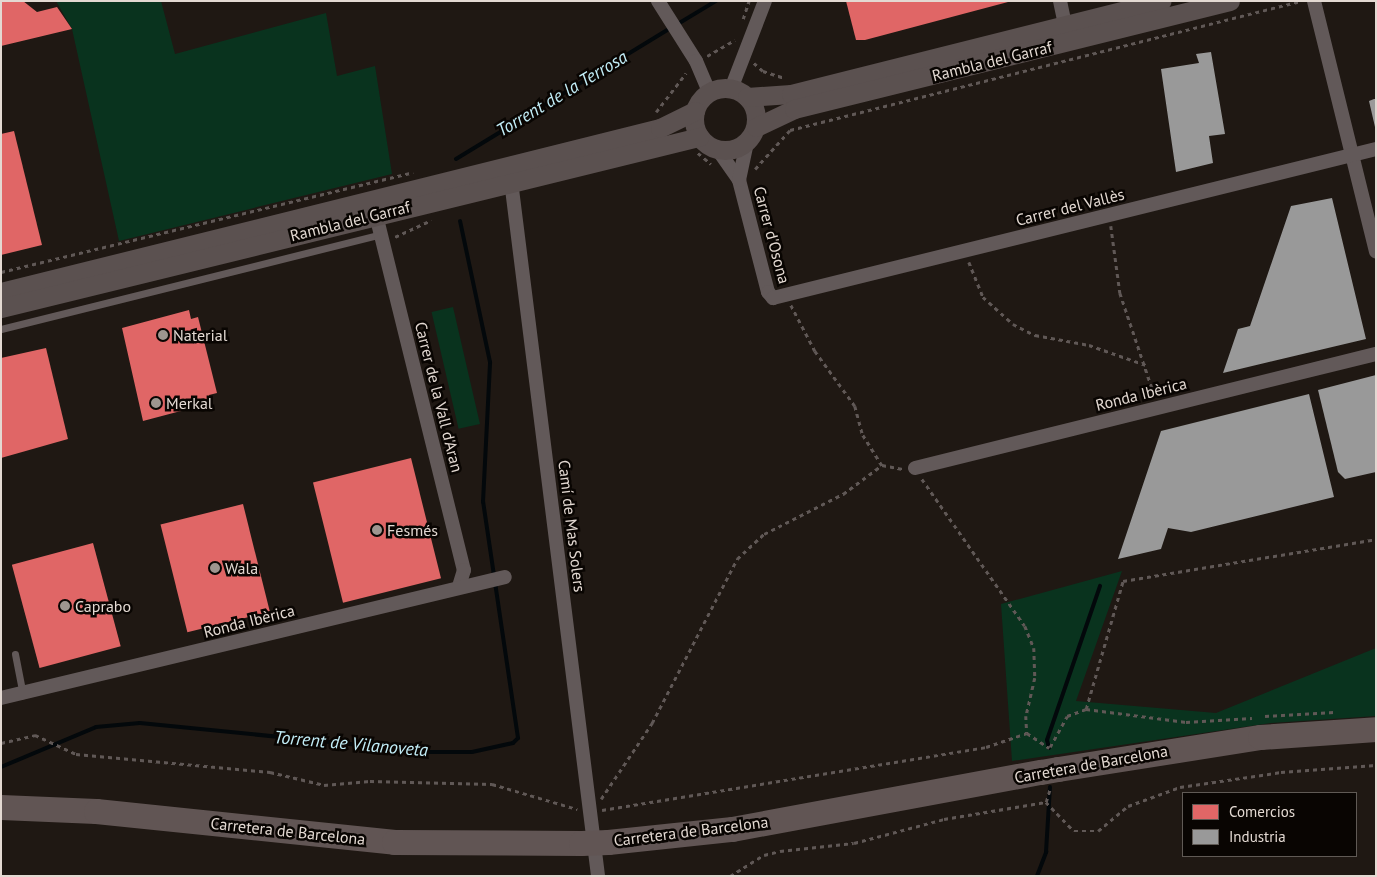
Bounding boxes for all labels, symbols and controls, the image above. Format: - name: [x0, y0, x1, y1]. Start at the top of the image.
- street label: Rambla del Garraf: [930, 37, 1054, 85]
- water label: Torrent de la Terrosa: [492, 46, 632, 142]
- street label: Carrer d'Osona: [750, 184, 794, 286]
- street label: Carrer del Vallès: [1014, 184, 1126, 230]
- street label: Rambla del Garraf: [288, 197, 412, 245]
- street label: Carrer de la Vall d'Aran: [411, 320, 467, 474]
- place label: Naterial: [173, 325, 227, 345]
- marker: Naterial: [157, 329, 169, 341]
- street label: Ronda Ibèrica: [1093, 373, 1189, 415]
- place label: Merkal: [166, 393, 212, 413]
- marker: Merkal: [150, 397, 162, 409]
- street label: Camí de Mas Solers: [554, 459, 590, 593]
- place label: Fesmés: [387, 520, 438, 540]
- marker: Fesmés: [371, 524, 383, 536]
- place label: Wala: [225, 558, 258, 578]
- marker: Wala: [209, 562, 221, 574]
- place label: Caprabo: [75, 596, 131, 616]
- marker: Caprabo: [59, 600, 71, 612]
- street label: Ronda Ibèrica: [201, 600, 297, 642]
- water label: Torrent de Vilanoveta: [273, 726, 429, 762]
- street label: Carretera de Barcelona: [1013, 741, 1169, 787]
- legend: [1182, 792, 1357, 857]
- text: Comercios: [1229, 802, 1295, 821]
- street label: Carretera de Barcelona: [613, 812, 769, 850]
- street label: Carretera de Barcelona: [210, 813, 366, 849]
- text: Industria: [1229, 827, 1286, 846]

